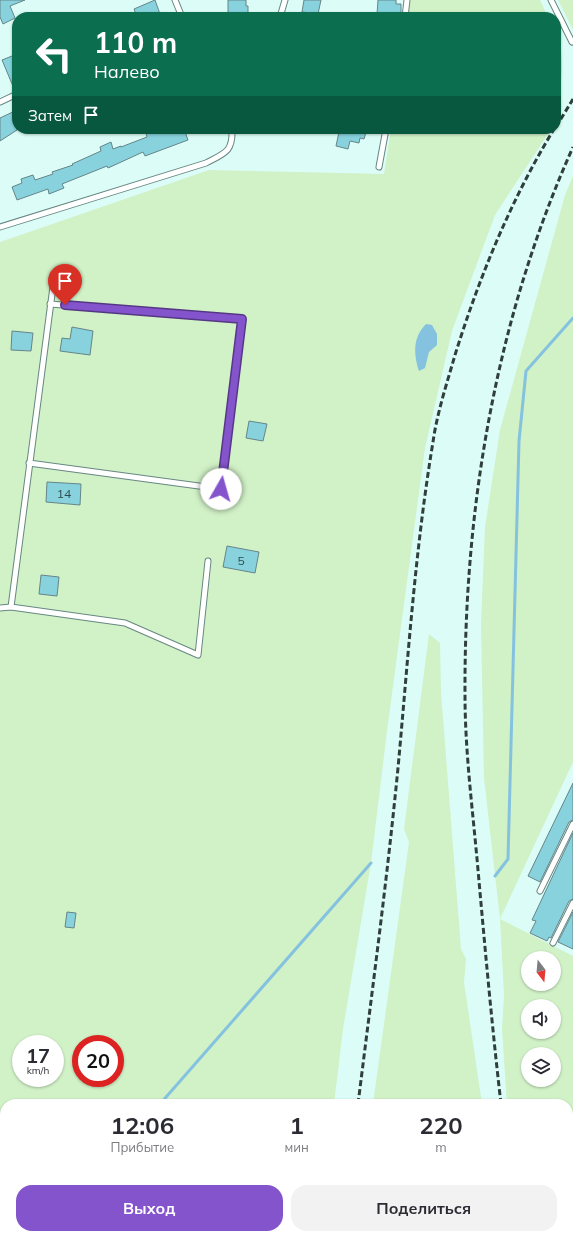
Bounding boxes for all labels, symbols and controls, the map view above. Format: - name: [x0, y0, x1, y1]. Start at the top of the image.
- text: 110 m: [94, 25, 177, 60]
- icon: left: [28, 28, 80, 80]
- text: Налево: [94, 60, 160, 83]
- icon: arrive: [80, 104, 102, 126]
- text: Затем: [28, 106, 72, 125]
- pin: [48, 264, 82, 305]
- icon: arrive: [54, 270, 76, 292]
- position arrow: [200, 468, 242, 510]
- house number: 14: [57, 486, 71, 501]
- house number: 5: [237, 553, 245, 568]
- north arrow: [521, 951, 561, 991]
- map controls: [521, 951, 561, 1087]
- button: sound: [521, 999, 561, 1039]
- speed limit sign: 20: [72, 1035, 124, 1087]
- text: 17: [26, 1043, 50, 1068]
- button: layers: [521, 1047, 561, 1087]
- text: km/h: [27, 1064, 49, 1077]
- text: 12:06: [111, 1110, 174, 1140]
- text: 1: [290, 1110, 304, 1140]
- text: 220: [419, 1110, 463, 1140]
- text: Прибытие: [110, 1139, 174, 1155]
- text: мин: [285, 1139, 309, 1155]
- text: m: [435, 1139, 447, 1155]
- button: Выход: [16, 1185, 283, 1231]
- button: Поделиться: [291, 1185, 557, 1231]

